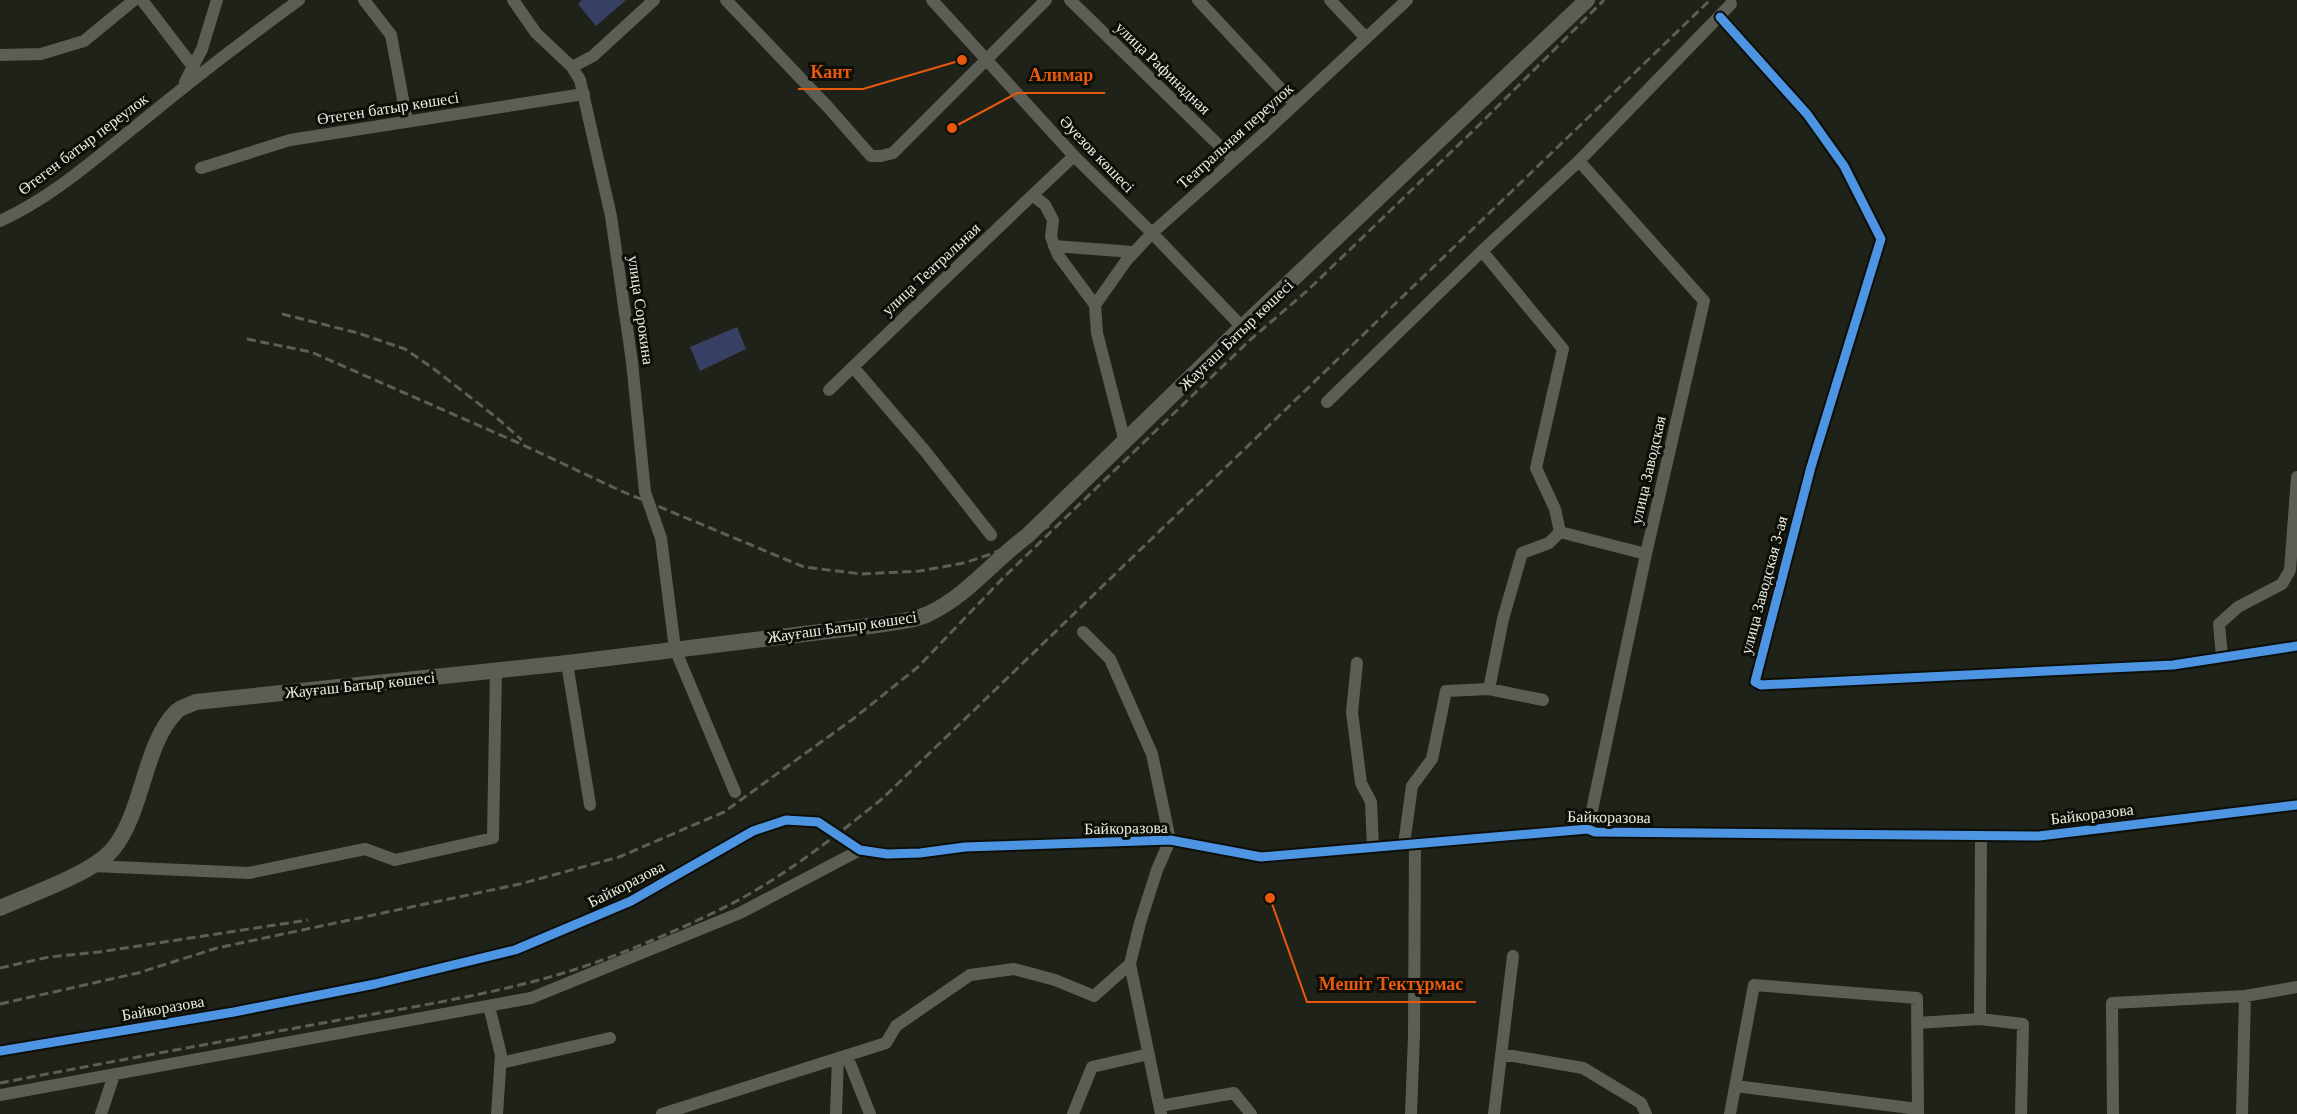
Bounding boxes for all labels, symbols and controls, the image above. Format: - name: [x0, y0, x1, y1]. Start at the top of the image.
- street label: улица Рафинадная: [1111, 18, 1214, 119]
- callout: Кант: [798, 53, 863, 89]
- callout: Алимар: [1017, 57, 1105, 93]
- text: Кант: [810, 62, 852, 82]
- text: Алимар: [1029, 65, 1093, 85]
- street label: Театральная переулок: [1174, 80, 1297, 193]
- street label: Өтеген батыр көшесі: [316, 88, 461, 129]
- street label: Өтеген батыр переулок: [15, 90, 152, 199]
- street label: Әуезов көшесі: [1056, 112, 1138, 197]
- street label: улица Театральная: [879, 219, 985, 319]
- street label: улица Сорокина: [624, 254, 657, 366]
- street label: Жауғаш Батыр көшесі: [1176, 276, 1297, 394]
- street label: улица Заводская: [1627, 413, 1670, 526]
- street label: улица Заводская 3-ая: [1737, 513, 1792, 656]
- street label: Жауғаш Батыр көшесі: [766, 608, 919, 647]
- street label: Жауғаш Батыр көшесі: [284, 669, 437, 702]
- street label: Байкоразова: [2049, 800, 2135, 829]
- street label: Байкоразова: [1567, 808, 1651, 827]
- street label: Байкоразова: [1084, 819, 1168, 838]
- street label: Байкоразова: [585, 857, 668, 911]
- callout: Мешіт Тектұрмас: [1307, 966, 1476, 1002]
- text: Мешіт Тектұрмас: [1319, 974, 1463, 994]
- street label: Байкоразова: [120, 992, 206, 1025]

